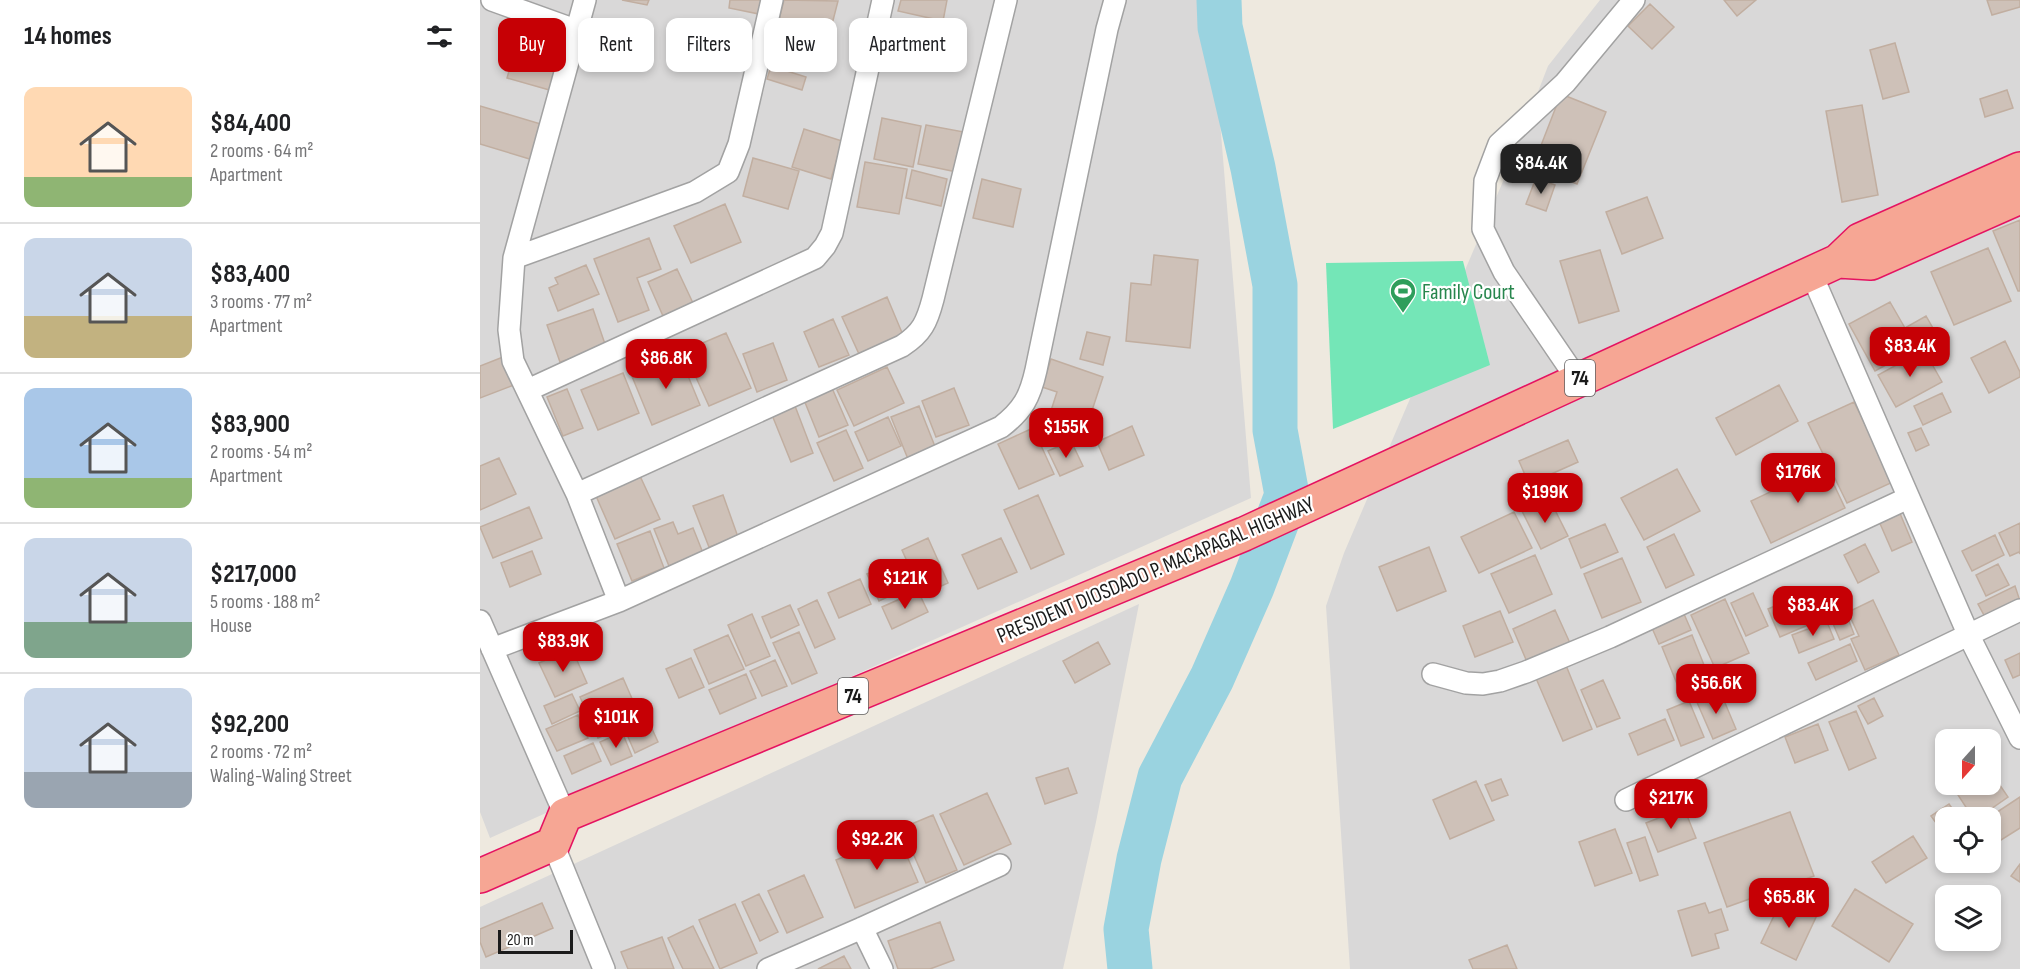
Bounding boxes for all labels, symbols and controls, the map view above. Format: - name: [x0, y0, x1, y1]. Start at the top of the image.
- chip: Buy: [498, 18, 566, 72]
- chip: Rent: [578, 18, 654, 72]
- chip: Filters: [666, 18, 752, 72]
- chip: New: [764, 18, 837, 72]
- chip: Apartment: [849, 18, 967, 72]
- icon: filters: [423, 20, 456, 53]
- text: 14 homes: [24, 21, 112, 52]
- text: $84,400: [210, 108, 291, 139]
- icon: home: [72, 111, 144, 183]
- text: 2 rooms · 64 m²: [210, 139, 314, 163]
- pin: $84.4K: [1492, 144, 1590, 195]
- text: $84.4K: [1514, 151, 1568, 175]
- text: Apartment: [210, 163, 283, 187]
- text: $83,400: [210, 259, 290, 290]
- icon: home: [72, 262, 144, 334]
- sports icon: Family Court: [1388, 276, 1418, 314]
- place label: Family Court: [1422, 279, 1515, 306]
- text: 3 rooms · 77 m²: [210, 290, 312, 314]
- text: Apartment: [210, 314, 283, 338]
- pin: $83.4K: [1861, 327, 1959, 378]
- text: $83.4K: [1884, 334, 1936, 358]
- pin: $86.8K: [617, 339, 715, 390]
- text: $86.8K: [640, 346, 692, 370]
- road number: 74: [1565, 360, 1595, 396]
- pin: $155K: [1024, 408, 1108, 459]
- text: $83,900: [210, 409, 290, 440]
- icon: home: [72, 412, 144, 484]
- text: $155K: [1043, 415, 1089, 439]
- text: 2 rooms · 54 m²: [210, 440, 312, 464]
- pin: $176K: [1756, 453, 1840, 504]
- text: $176K: [1775, 460, 1821, 484]
- text: Apartment: [210, 464, 283, 488]
- pin: $199K: [1503, 473, 1587, 524]
- text: $199K: [1522, 480, 1568, 504]
- street label: PRESIDENT DIOSDADO P. MACAPAGAL HIGHWAY: [993, 491, 1318, 650]
- text: $217,000: [210, 559, 297, 590]
- pin: $121K: [863, 559, 947, 610]
- icon: home: [72, 562, 144, 634]
- text: $121K: [883, 566, 928, 590]
- pin: $83.4K: [1764, 586, 1862, 637]
- text: 5 rooms · 188 m²: [210, 590, 320, 614]
- text: $83.4K: [1787, 593, 1839, 617]
- text: House: [210, 614, 252, 638]
- pin: $83.9K: [514, 622, 612, 673]
- text: $83.9K: [537, 629, 589, 653]
- pin: $56.6K: [1667, 664, 1765, 715]
- text: $56.6K: [1690, 671, 1742, 695]
- road number: 74: [838, 678, 868, 714]
- pin: $101K: [574, 698, 658, 749]
- text: $101K: [593, 705, 639, 729]
- text: $92,200: [210, 709, 289, 740]
- icon: home: [72, 712, 144, 784]
- north arrow: [1935, 729, 2001, 795]
- map controls: [1935, 729, 2001, 951]
- text: 2 rooms · 72 m²: [210, 740, 312, 764]
- text: Waling-Waling Street: [210, 764, 352, 788]
- pin: $217K: [1629, 779, 1713, 830]
- text: $217K: [1648, 786, 1694, 810]
- button: locate: [1935, 807, 2001, 873]
- pin: $92.2K: [828, 820, 926, 871]
- text: $92.2K: [851, 827, 903, 851]
- pin: $65.8K: [1740, 878, 1838, 929]
- text: $65.8K: [1763, 885, 1815, 909]
- button: layers: [1935, 885, 2001, 951]
- scale bar: [498, 927, 573, 954]
- text: 20 m: [507, 931, 534, 950]

